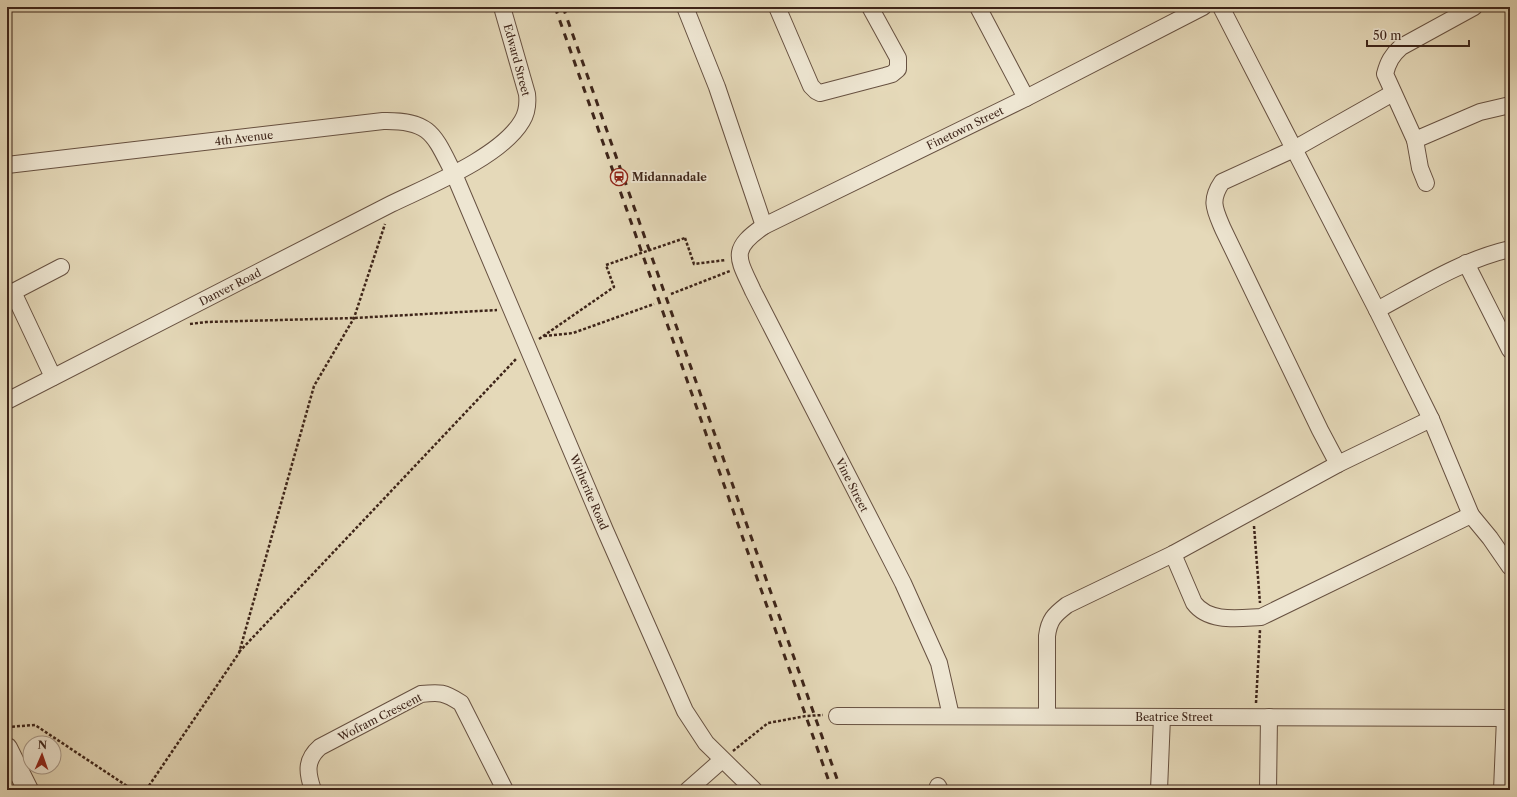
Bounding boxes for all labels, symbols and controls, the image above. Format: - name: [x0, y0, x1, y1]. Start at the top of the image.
- street label: Edward Street: [501, 22, 533, 98]
- scale bar: [1367, 22, 1469, 48]
- text: 50 m: [1373, 28, 1402, 43]
- street label: Finetown Street: [924, 103, 1006, 153]
- street label: 4th Avenue: [214, 127, 274, 149]
- station icon: Midannadale: [609, 167, 629, 187]
- place label: Midannadale: [632, 170, 707, 184]
- street label: Danver Road: [197, 265, 264, 309]
- street label: Witherite Road: [566, 451, 611, 532]
- street label: Vine Street: [832, 455, 872, 514]
- street label: Wofram Crescent: [335, 690, 424, 745]
- street label: Beatrice Street: [1135, 710, 1213, 724]
- north arrow: [22, 735, 62, 775]
- text: N: [37, 738, 48, 752]

